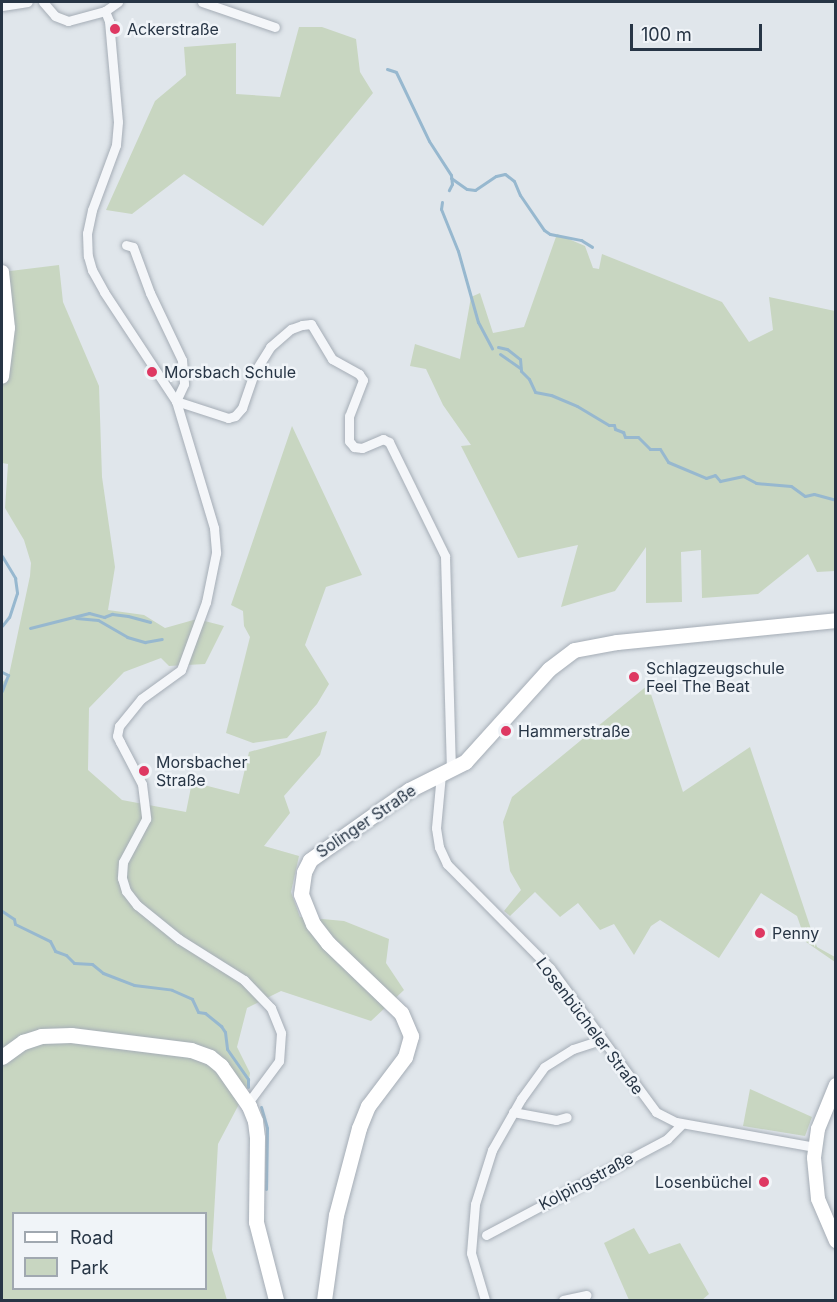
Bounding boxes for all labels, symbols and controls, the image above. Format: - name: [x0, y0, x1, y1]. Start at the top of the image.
- scale bar: [633, 12, 765, 50]
- place label: Ackerstraße: [127, 19, 219, 39]
- marker: Ackerstraße: [108, 22, 122, 36]
- text: 100 m: [641, 24, 692, 45]
- place label: Morsbach Schule: [164, 362, 296, 382]
- marker: Morsbach Schule: [145, 365, 159, 379]
- place label: Schlagzeugschule Feel The Beat: [646, 658, 784, 696]
- marker: Schlagzeugschule Feel The Beat: [627, 670, 641, 684]
- place label: Hammerstraße: [518, 721, 630, 741]
- marker: Hammerstraße: [499, 724, 513, 738]
- place label: Morsbacher Straße: [156, 752, 247, 790]
- marker: Morsbacher Straße: [137, 764, 151, 778]
- street label: Solinger Straße: [312, 780, 420, 862]
- place label: Penny: [772, 923, 819, 943]
- marker: Penny: [753, 926, 767, 940]
- street label: Losenbücheler Straße: [532, 954, 648, 1098]
- street label: Kolpingstraße: [535, 1148, 637, 1214]
- place label: Losenbüchel: [655, 1172, 752, 1192]
- marker: Losenbüchel: [757, 1175, 771, 1189]
- legend: [12, 1212, 207, 1290]
- text: Road: [70, 1227, 113, 1248]
- text: Park: [70, 1257, 109, 1278]

